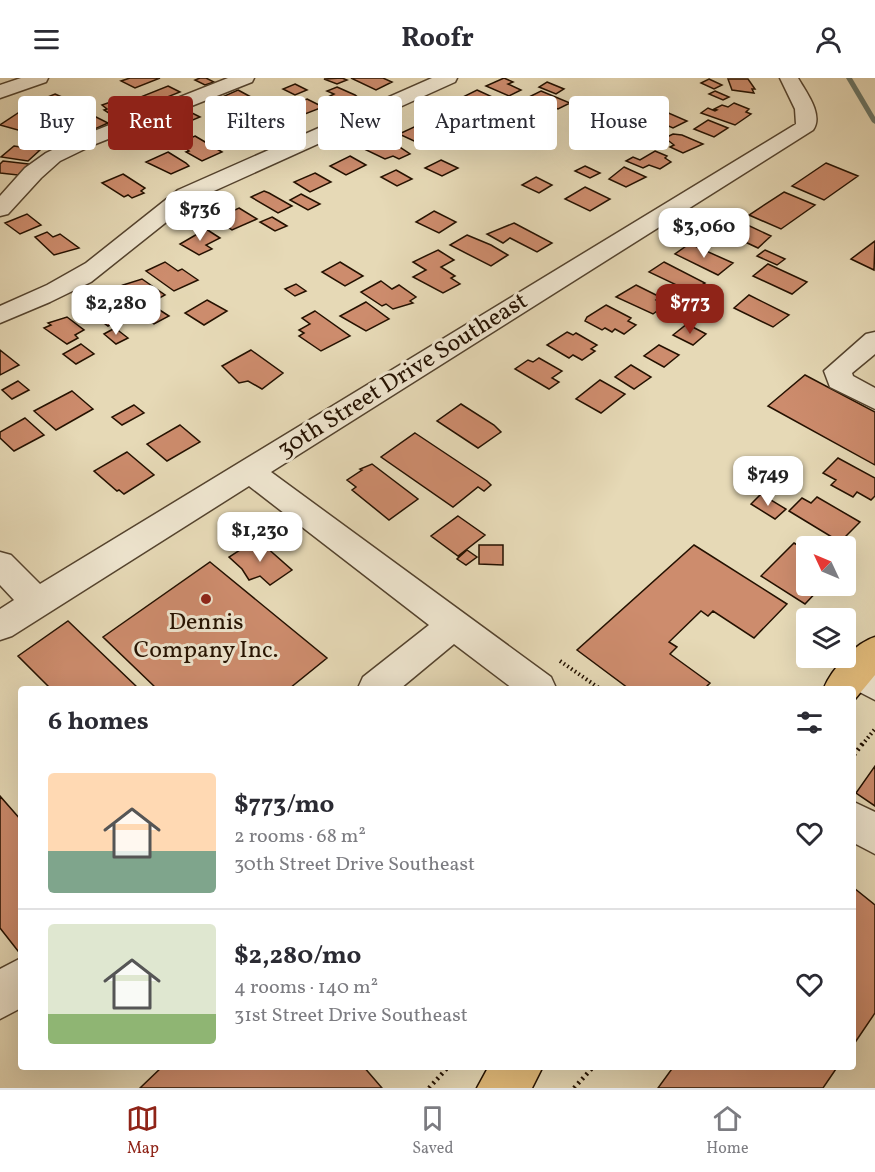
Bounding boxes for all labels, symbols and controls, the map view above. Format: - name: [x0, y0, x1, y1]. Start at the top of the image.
- text: Roofr: [401, 20, 474, 58]
- icon: menu: [30, 23, 63, 56]
- icon: person: [812, 23, 845, 56]
- chip: Buy: [18, 96, 96, 150]
- chip: Rent: [108, 96, 193, 150]
- chip: Filters: [205, 96, 306, 150]
- chip: New: [318, 96, 402, 150]
- chip: Apartment: [414, 96, 557, 150]
- chip: House: [569, 96, 669, 150]
- pin: $736: [164, 191, 236, 242]
- text: $736: [179, 196, 221, 224]
- pin: $3,060: [655, 208, 753, 259]
- text: $3,060: [673, 213, 735, 241]
- pin: $773: [654, 284, 726, 335]
- pin: $2,280: [67, 285, 165, 336]
- street label: 30th Street Drive Southeast: [271, 285, 535, 467]
- text: $773: [670, 289, 710, 317]
- text: $2,280: [86, 290, 146, 318]
- pin: $749: [732, 456, 804, 507]
- text: $749: [747, 461, 789, 489]
- pin: $1,230: [211, 512, 309, 563]
- text: $1,230: [231, 517, 289, 545]
- north arrow: [796, 536, 856, 596]
- map controls: [796, 536, 856, 668]
- marker: Dennis Company Inc.: [199, 592, 213, 606]
- place label: Dennis Company Inc.: [133, 606, 279, 668]
- button: layers: [796, 608, 856, 668]
- text: 6 homes: [48, 704, 149, 740]
- icon: filters: [793, 706, 826, 739]
- text: $773/mo: [234, 787, 334, 823]
- icon: home: [96, 797, 168, 869]
- icon: heart: [793, 817, 826, 850]
- text: 2 rooms · 68 m²: [234, 823, 366, 851]
- text: 30th Street Drive Southeast: [234, 851, 475, 879]
- text: $2,280/mo: [234, 938, 361, 974]
- icon: home: [96, 948, 168, 1020]
- icon: heart: [793, 968, 826, 1001]
- text: 4 rooms · 140 m²: [234, 974, 378, 1002]
- text: 31st Street Drive Southeast: [234, 1002, 468, 1030]
- tab: Map: [126, 1102, 159, 1160]
- tab: Saved: [412, 1102, 453, 1160]
- tab: Home: [706, 1102, 749, 1160]

